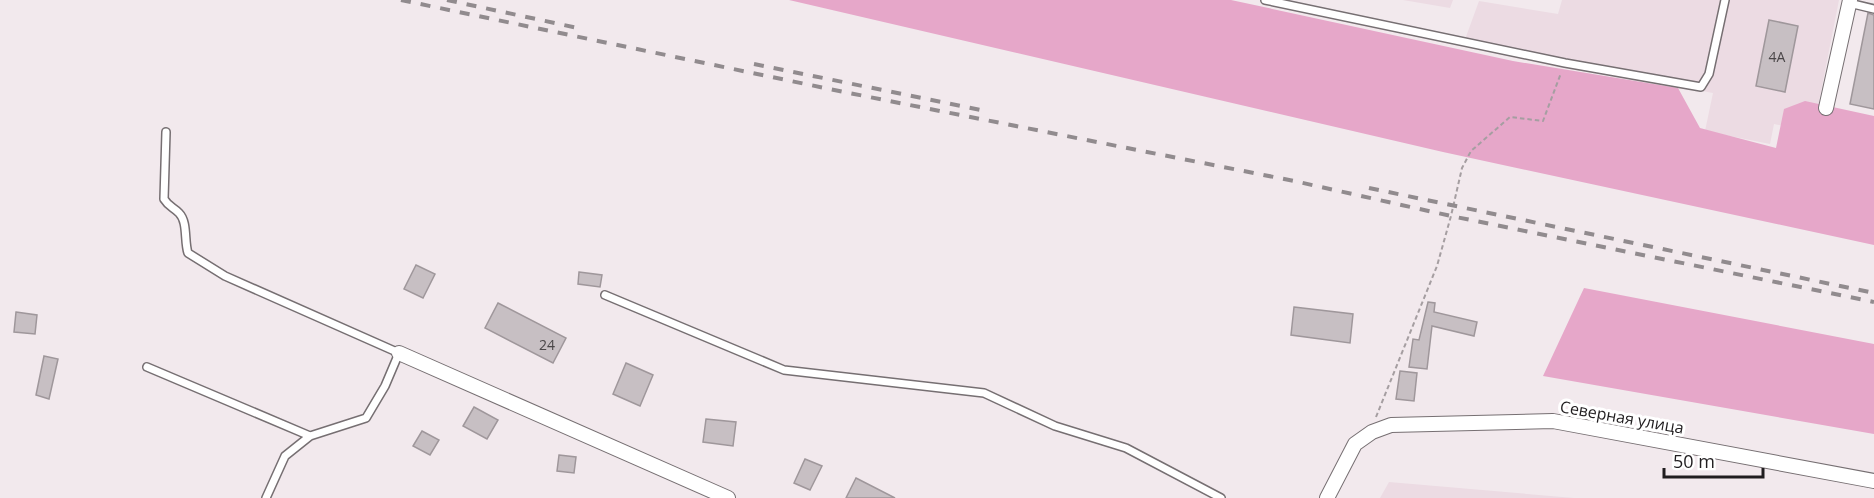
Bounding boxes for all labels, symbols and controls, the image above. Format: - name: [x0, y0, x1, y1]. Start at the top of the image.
- house number: 4А: [1769, 47, 1786, 66]
- house number: 24: [539, 335, 555, 354]
- street label: Северная улица: [1558, 395, 1686, 439]
- scale bar: [1664, 441, 1763, 479]
- text: 50 m: [1673, 449, 1715, 473]

